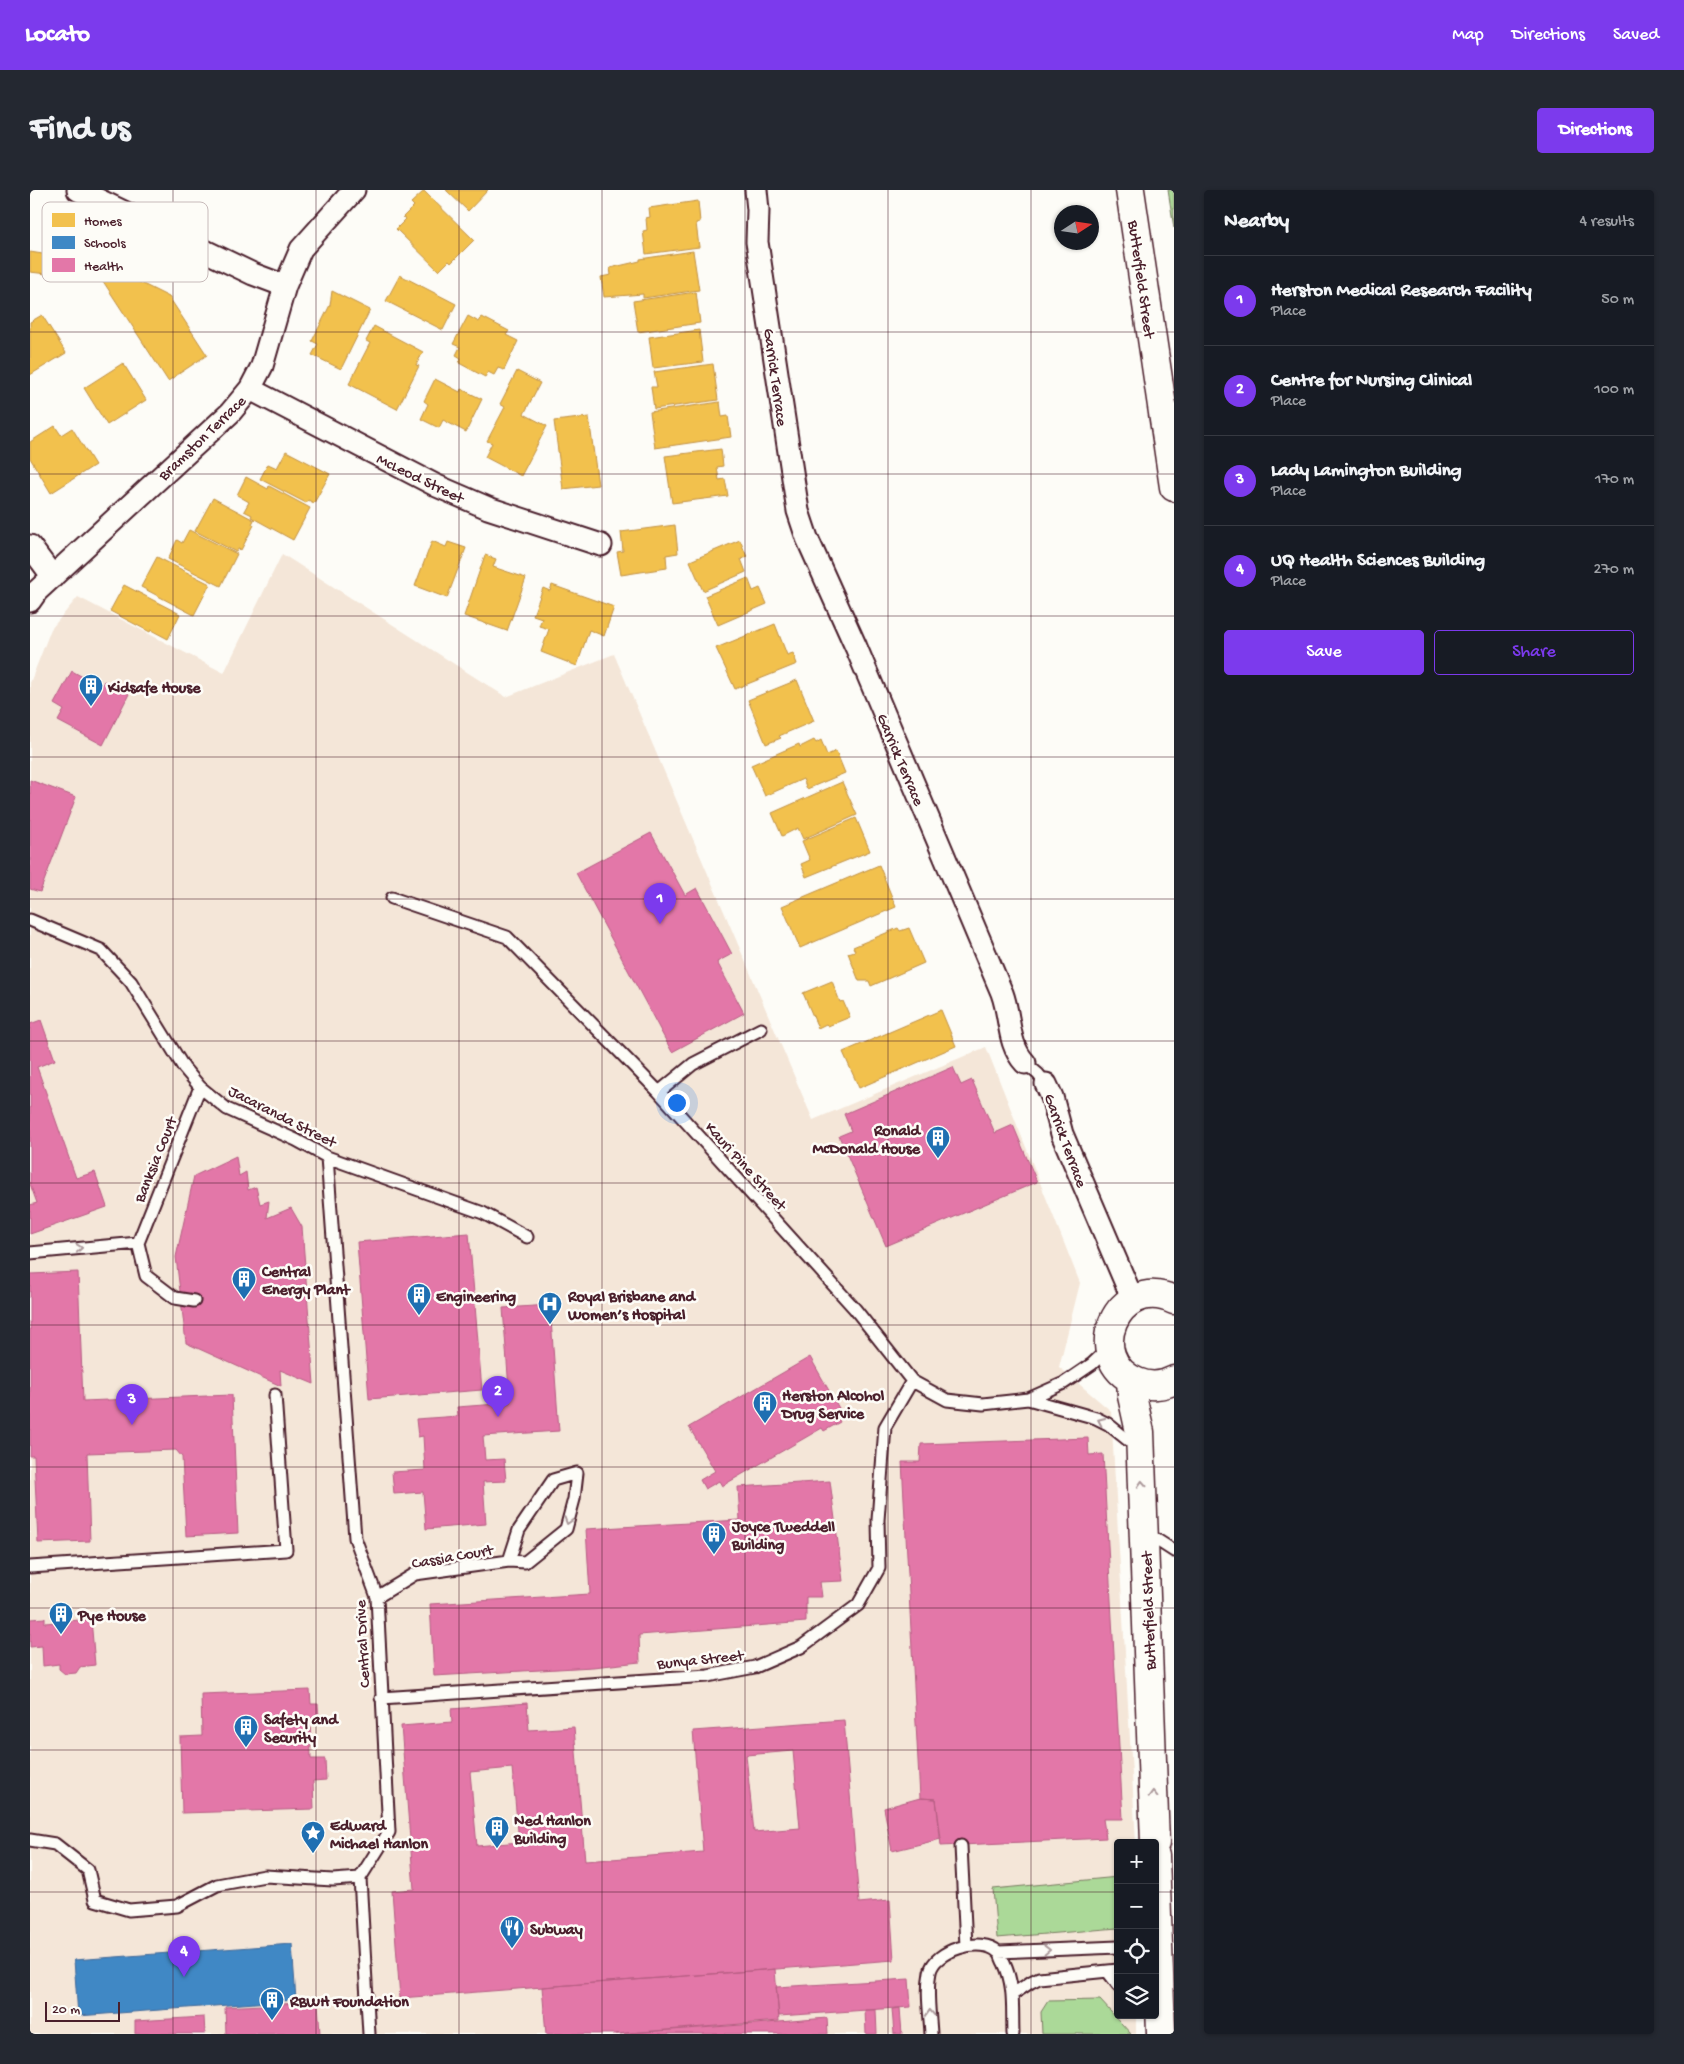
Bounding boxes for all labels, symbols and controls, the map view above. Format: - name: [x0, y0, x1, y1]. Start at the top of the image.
- text: Locato: [25, 21, 90, 50]
- text: Map: [1452, 25, 1484, 46]
- text: Directions: [1512, 25, 1585, 46]
- text: Saved: [1613, 25, 1659, 46]
- button: Directions: [1537, 108, 1654, 153]
- text: Find us: [30, 110, 130, 151]
- legend: [42, 202, 208, 282]
- north arrow: [1054, 205, 1099, 250]
- text: Nearby: [1224, 210, 1289, 235]
- text: 4 results: [1579, 213, 1634, 232]
- text: Homes: [84, 214, 122, 231]
- street label: Butterfield Street: [1122, 218, 1157, 341]
- text: Schools: [84, 236, 126, 253]
- text: Health: [84, 259, 124, 276]
- text: Herston Medical Research Facility: [1271, 280, 1532, 303]
- text: 1: [1237, 291, 1243, 310]
- text: 50 m: [1601, 291, 1634, 310]
- text: Place: [1271, 303, 1306, 322]
- street label: Garrick Terrace: [757, 327, 790, 428]
- text: Centre for Nursing Clinical: [1271, 370, 1472, 393]
- text: 2: [1236, 381, 1244, 400]
- text: 100 m: [1594, 381, 1634, 400]
- street label: Bramston Terrace: [155, 392, 252, 487]
- text: Place: [1271, 393, 1306, 412]
- street label: McLeod Street: [373, 451, 468, 510]
- text: Lady Lamington Building: [1271, 460, 1462, 483]
- text: 3: [1236, 471, 1244, 490]
- text: 170 m: [1595, 471, 1634, 490]
- text: Place: [1271, 483, 1306, 502]
- text: UQ Health Sciences Building: [1271, 550, 1485, 573]
- text: 4: [1236, 561, 1244, 580]
- text: 270 m: [1594, 561, 1634, 580]
- text: Place: [1271, 573, 1306, 592]
- button: Save: [1224, 630, 1424, 675]
- button: Share: [1434, 630, 1634, 675]
- building icon: Kidsafe House: [78, 673, 104, 707]
- place label: Kidsafe House: [107, 679, 201, 699]
- street label: Garrick Terrace: [871, 711, 927, 810]
- pin: 1: [644, 883, 676, 924]
- street label: Jacaranda Street: [224, 1083, 340, 1154]
- your location: [664, 1090, 690, 1116]
- street label: Garrick Terrace: [1038, 1092, 1090, 1191]
- street label: Banksia Court: [131, 1113, 184, 1207]
- street label: Kauri Pine Street: [700, 1119, 790, 1217]
- place label: Ronald McDonald House: [812, 1123, 922, 1160]
- building icon: Ronald McDonald House: [925, 1125, 951, 1159]
- one-way arrow: [75, 1243, 83, 1254]
- place label: Central Energy Plant: [261, 1264, 351, 1301]
- building icon: Central Energy Plant: [231, 1266, 257, 1300]
- building icon: Engineering: [406, 1282, 432, 1316]
- place label: Engineering: [436, 1289, 516, 1308]
- place label: Royal Brisbane and Women’s Hospital: [567, 1289, 696, 1326]
- hospital icon: Royal Brisbane and Women’s Hospital: [537, 1291, 563, 1325]
- pin: 2: [482, 1376, 514, 1417]
- pin: 3: [116, 1384, 148, 1425]
- place label: Herston Alcohol Drug Service: [780, 1388, 885, 1425]
- building icon: Herston Alcohol Drug Service: [752, 1390, 778, 1424]
- one-way arrow: [1097, 1417, 1106, 1427]
- one-way arrow: [1137, 1480, 1148, 1488]
- one-way arrow: [563, 1516, 573, 1525]
- place label: Joyce Tweddell Building: [731, 1519, 835, 1556]
- building icon: Joyce Tweddell Building: [701, 1521, 727, 1555]
- street label: Cassia Court: [411, 1542, 496, 1575]
- street label: Butterfield Street: [1139, 1550, 1162, 1672]
- street label: Central Drive: [353, 1599, 376, 1688]
- building icon: Pye House: [48, 1601, 74, 1635]
- place label: Pye House: [77, 1608, 147, 1627]
- street label: Bunya Street: [655, 1647, 746, 1676]
- place label: Safety and Security: [264, 1711, 339, 1749]
- building icon: Safety and Security: [233, 1714, 259, 1748]
- one-way arrow: [1148, 1790, 1158, 1798]
- place label: Ned Hanlon Building: [513, 1813, 591, 1850]
- building icon: Ned Hanlon Building: [484, 1815, 510, 1849]
- place label: Edward Michael Hanlon: [330, 1818, 429, 1855]
- place icon: Edward Michael Hanlon: [300, 1820, 326, 1854]
- map controls: [1114, 1839, 1159, 2019]
- button: +: [1114, 1839, 1159, 1884]
- button: −: [1114, 1884, 1159, 1929]
- restaurant icon: Subway: [499, 1915, 525, 1949]
- place label: Subway: [530, 1922, 583, 1941]
- button: locate: [1114, 1929, 1159, 1974]
- pin: 4: [168, 1936, 200, 1977]
- one-way arrow: [1044, 1945, 1051, 1955]
- button: layers: [1114, 1974, 1159, 2019]
- building icon: RBWH Foundation: [259, 1987, 285, 2021]
- place label: RBWH Foundation: [289, 1994, 409, 2013]
- scale bar: [45, 1999, 120, 2022]
- text: 20 m: [52, 2002, 80, 2019]
- one-way arrow: [924, 2009, 935, 2017]

